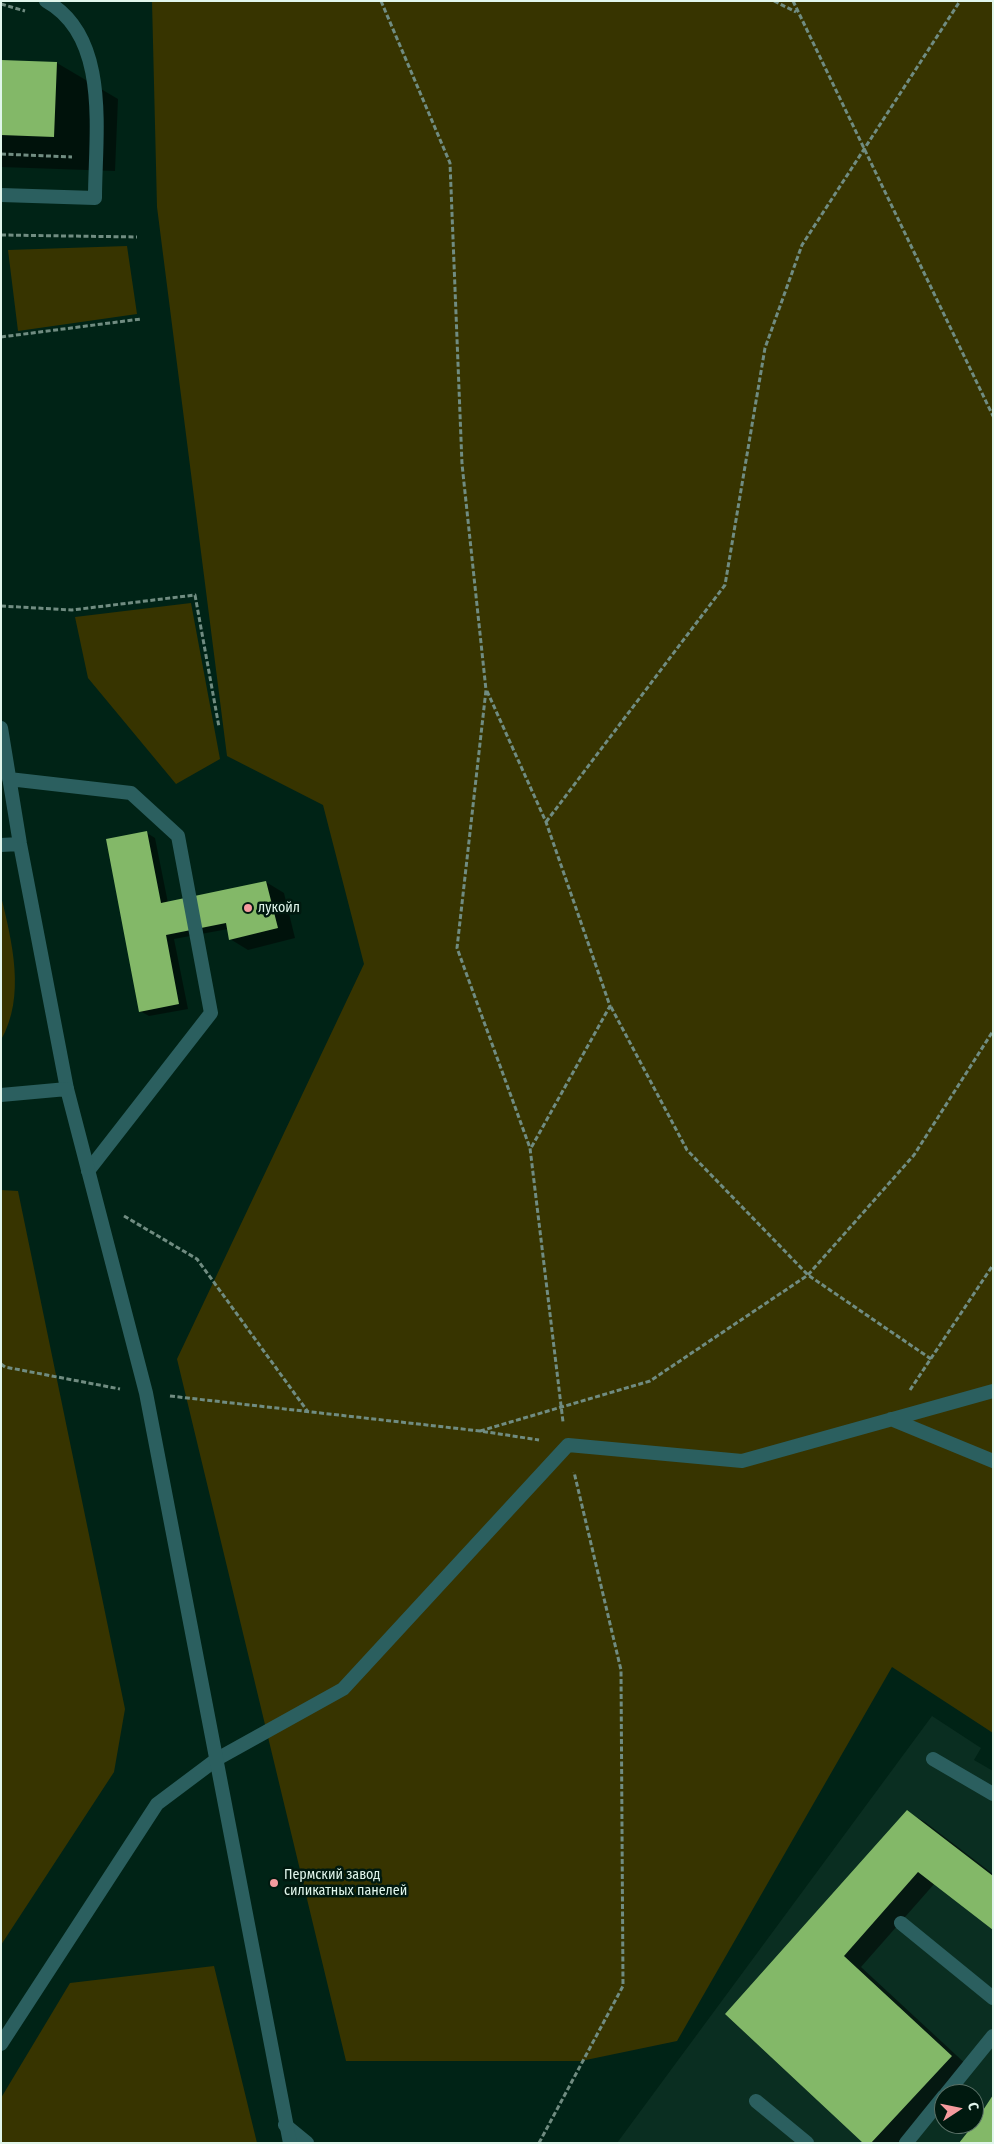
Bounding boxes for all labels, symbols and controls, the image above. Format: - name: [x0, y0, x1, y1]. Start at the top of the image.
- place label: лукойл: [258, 900, 300, 916]
- marker: лукойл: [242, 902, 254, 914]
- place label: Пермский завод силикатных панелей: [284, 1867, 407, 1900]
- marker: Пермский завод силикатных панелей: [268, 1877, 280, 1889]
- north arrow: [934, 2084, 984, 2134]
- text: С: [964, 2101, 982, 2111]

